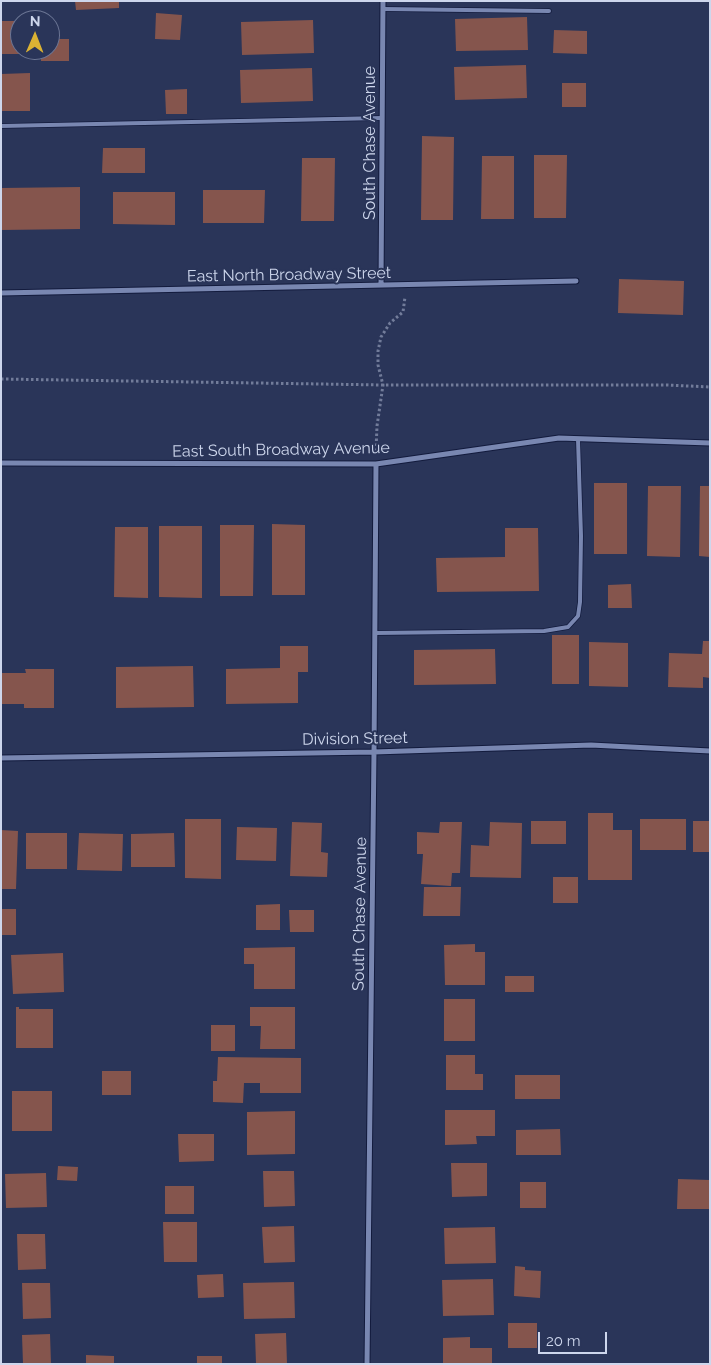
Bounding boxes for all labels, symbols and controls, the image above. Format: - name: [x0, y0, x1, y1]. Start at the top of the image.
- north arrow: [10, 10, 60, 60]
- text: N: [30, 13, 41, 29]
- street label: South Chase Avenue: [360, 66, 380, 220]
- street label: East North Broadway Street: [187, 264, 391, 286]
- street label: East South Broadway Avenue: [172, 439, 390, 461]
- street label: Division Street: [302, 728, 408, 750]
- street label: South Chase Avenue: [349, 837, 371, 991]
- scale bar: [541, 1322, 610, 1354]
- text: 20 m: [546, 1332, 581, 1350]

